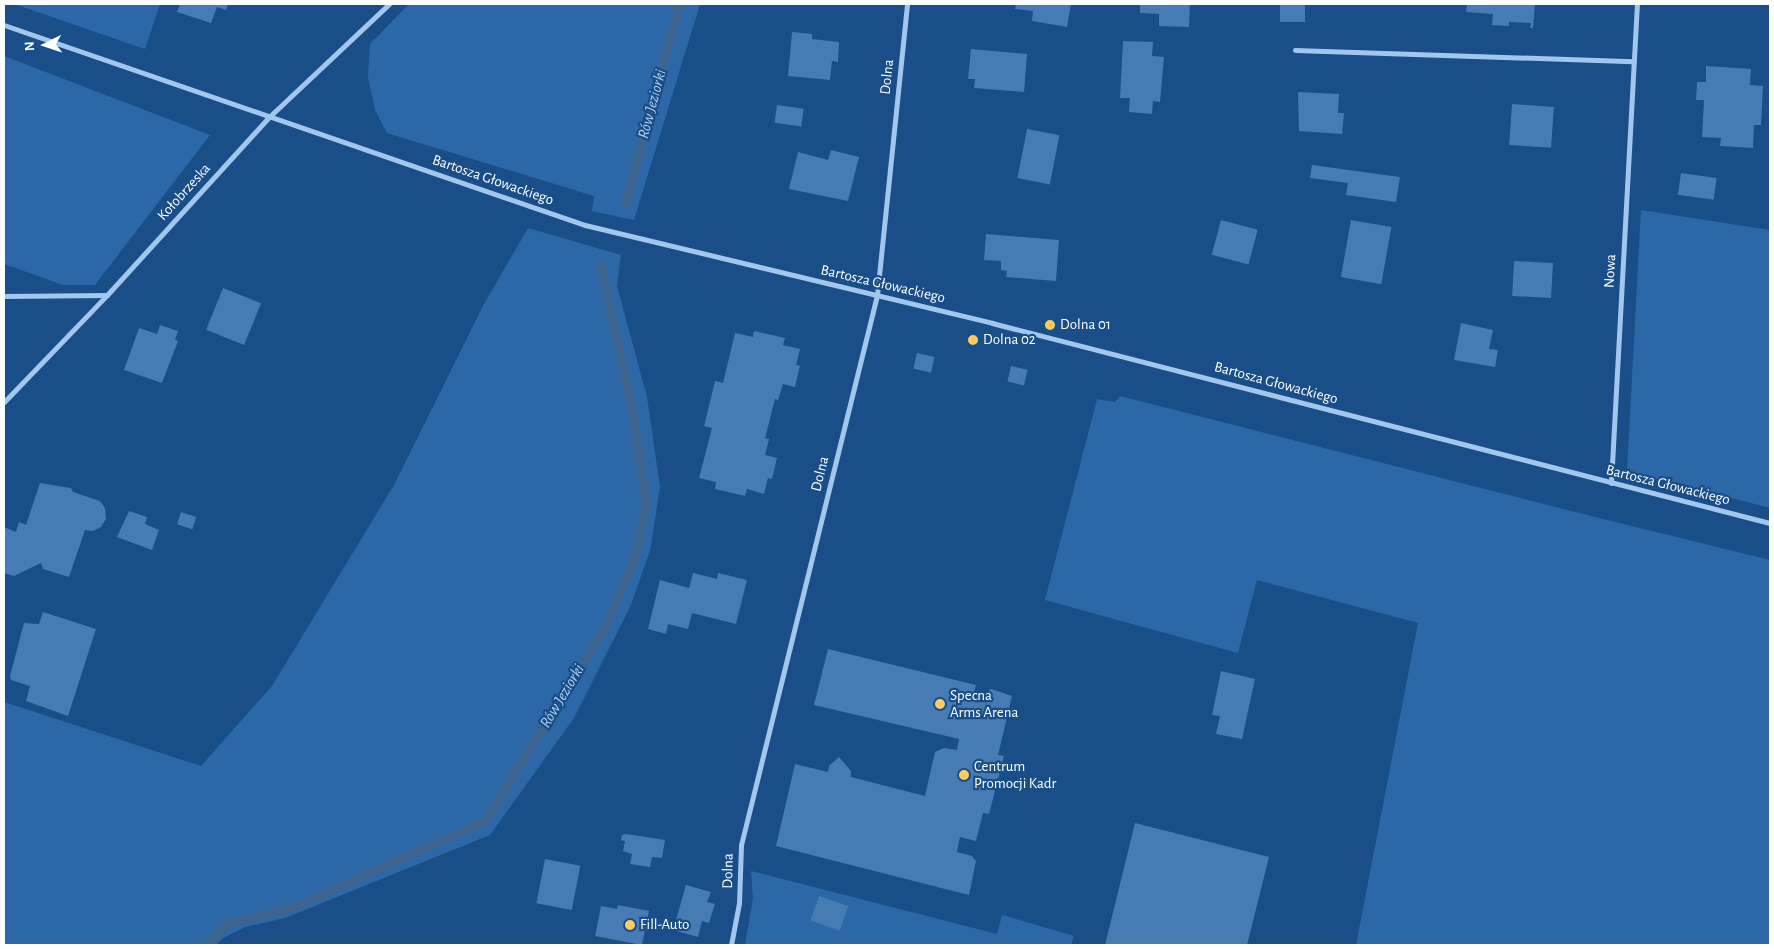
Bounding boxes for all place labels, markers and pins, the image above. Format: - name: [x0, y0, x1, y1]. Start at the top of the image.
- place label: Dolna 01: [1060, 316, 1111, 334]
- marker: Dolna 01: [1044, 319, 1056, 331]
- place label: Dolna 02: [983, 331, 1036, 349]
- marker: Dolna 02: [967, 334, 979, 346]
- place label: Specna Arms Arena: [950, 686, 1018, 721]
- marker: Specna Arms Arena: [934, 698, 946, 710]
- place label: Centrum Promocji Kadr: [974, 757, 1056, 792]
- marker: Centrum Promocji Kadr: [958, 769, 970, 781]
- place label: Fill-Auto: [640, 916, 689, 934]
- marker: Fill-Auto: [624, 919, 636, 931]

